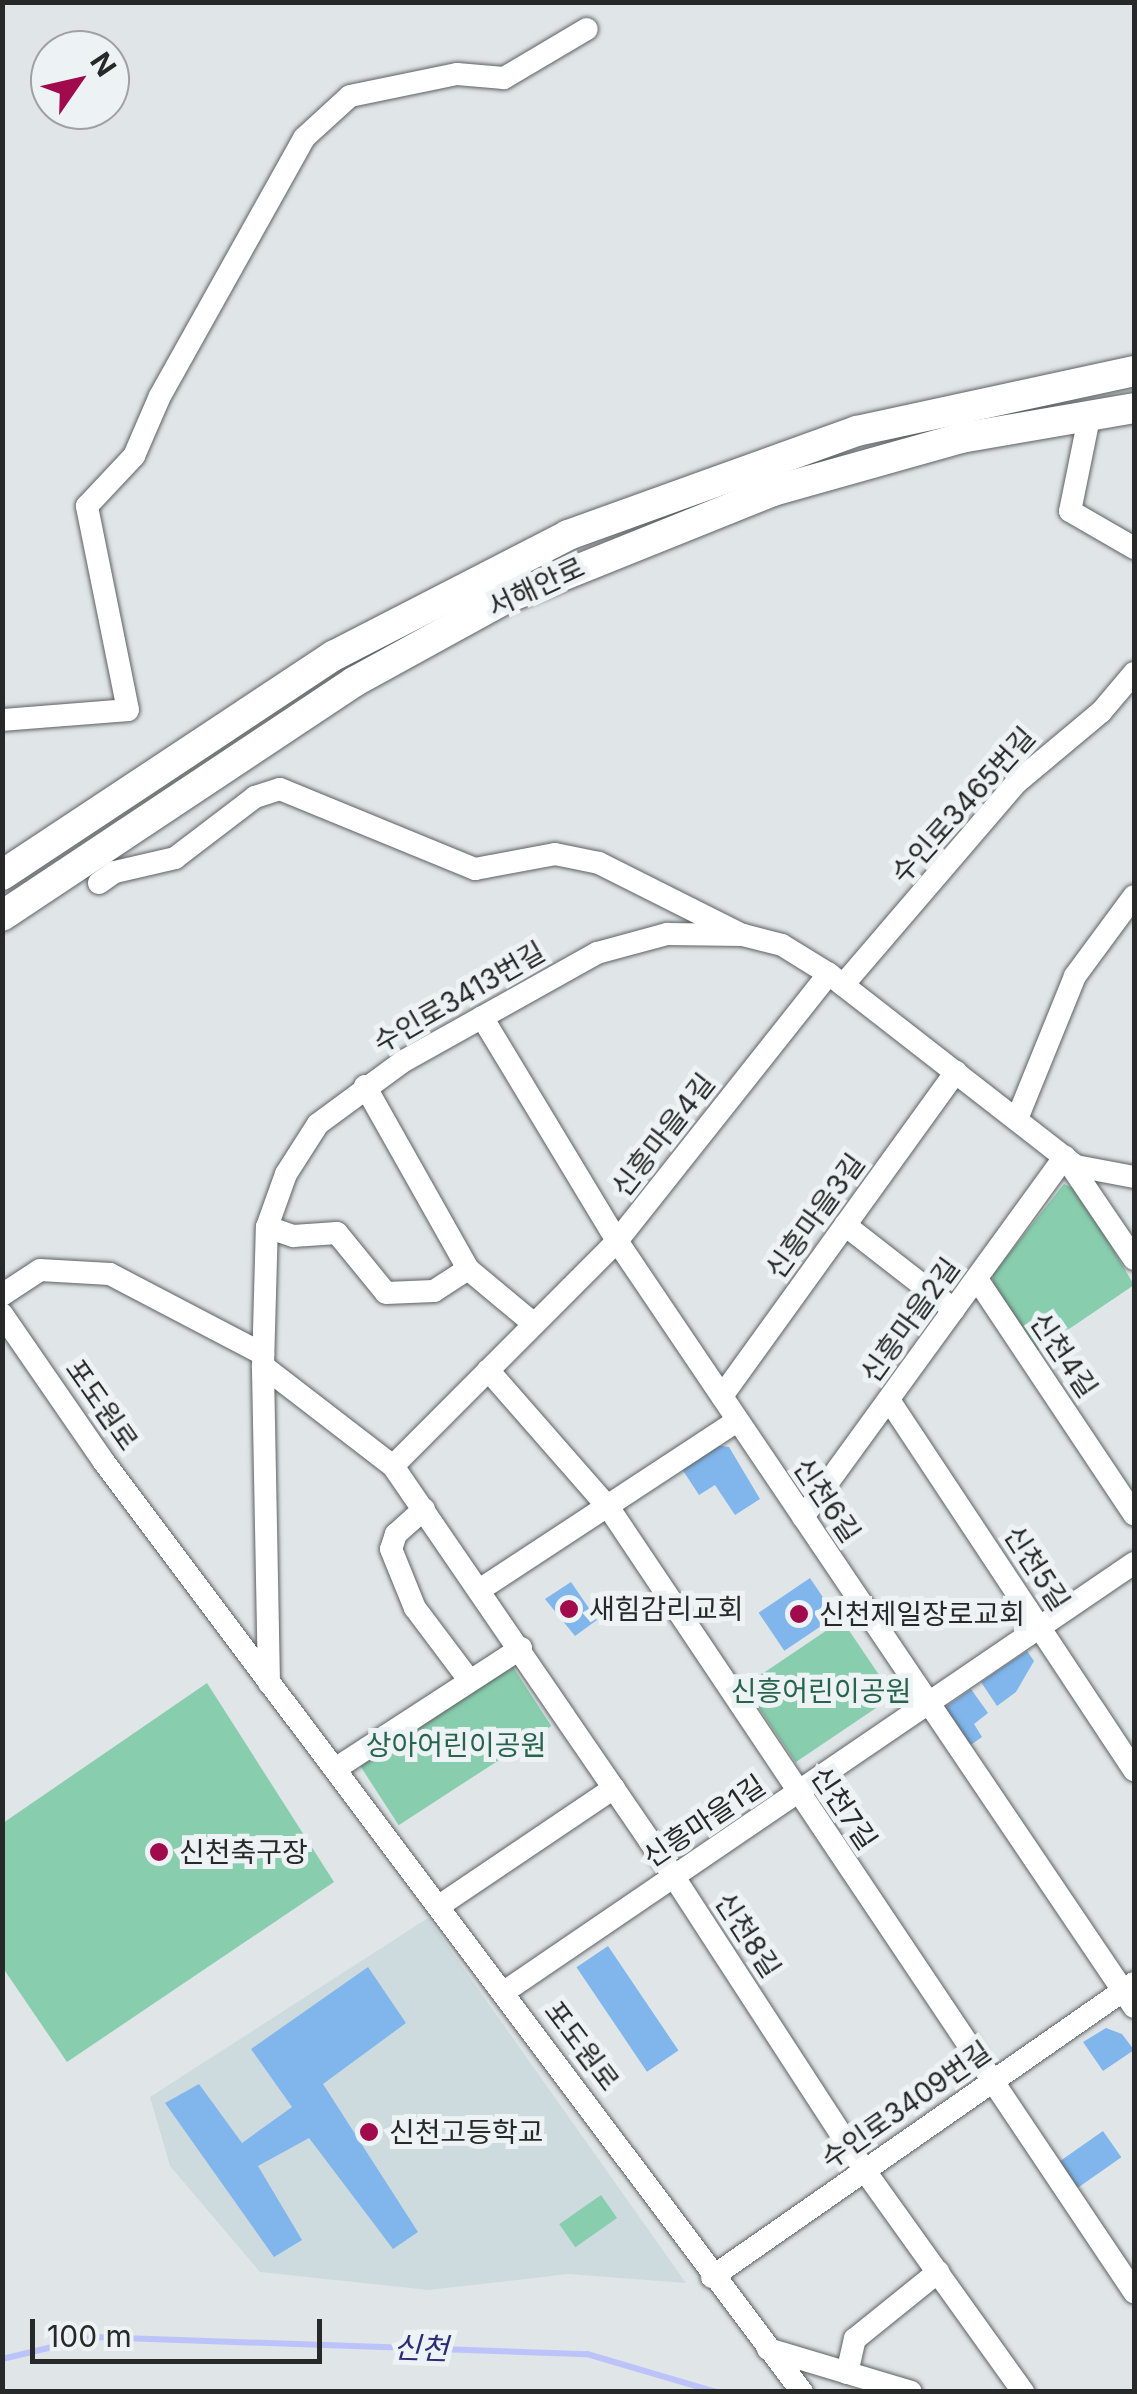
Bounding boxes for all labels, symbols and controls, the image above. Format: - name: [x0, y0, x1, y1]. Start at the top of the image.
- north arrow: [30, 30, 130, 130]
- text: N: [83, 46, 123, 83]
- street label: 서해안로: [482, 550, 590, 624]
- street label: 수인로3465번길: [884, 720, 1042, 890]
- street label: 수인로3413번길: [367, 934, 551, 1060]
- street label: 신흥마을4길: [605, 1067, 721, 1203]
- street label: 신흥마을3길: [758, 1147, 872, 1285]
- street label: 신흥마을2길: [854, 1251, 966, 1389]
- street label: 신천4길: [1023, 1306, 1105, 1404]
- street label: 포도원로: [59, 1353, 145, 1457]
- street label: 신천6길: [787, 1451, 867, 1549]
- street label: 신천5길: [997, 1519, 1077, 1617]
- place label: 새힘감리교회: [589, 1592, 744, 1626]
- place label: 신천제일장로교회: [819, 1597, 1025, 1631]
- marker: 새힘감리교회: [558, 1598, 580, 1620]
- marker: 신천제일장로교회: [788, 1603, 810, 1625]
- park label: 신흥어린이공원: [731, 1674, 911, 1708]
- park label: 상아어린이공원: [366, 1728, 546, 1762]
- street label: 신천7길: [804, 1760, 884, 1856]
- street label: 신흥마을1길: [636, 1768, 772, 1874]
- place label: 신천축구장: [179, 1835, 308, 1869]
- marker: 신천축구장: [148, 1841, 170, 1863]
- street label: 신천8길: [708, 1886, 788, 1984]
- street label: 포도원로: [538, 1995, 626, 2097]
- street label: 수인로3409번길: [815, 2034, 997, 2176]
- place label: 신천고등학교: [389, 2115, 544, 2149]
- marker: 신천고등학교: [358, 2121, 380, 2143]
- scale bar: [35, 2299, 328, 2361]
- text: 100 m: [47, 2318, 132, 2354]
- water label: 신천: [393, 2329, 449, 2367]

